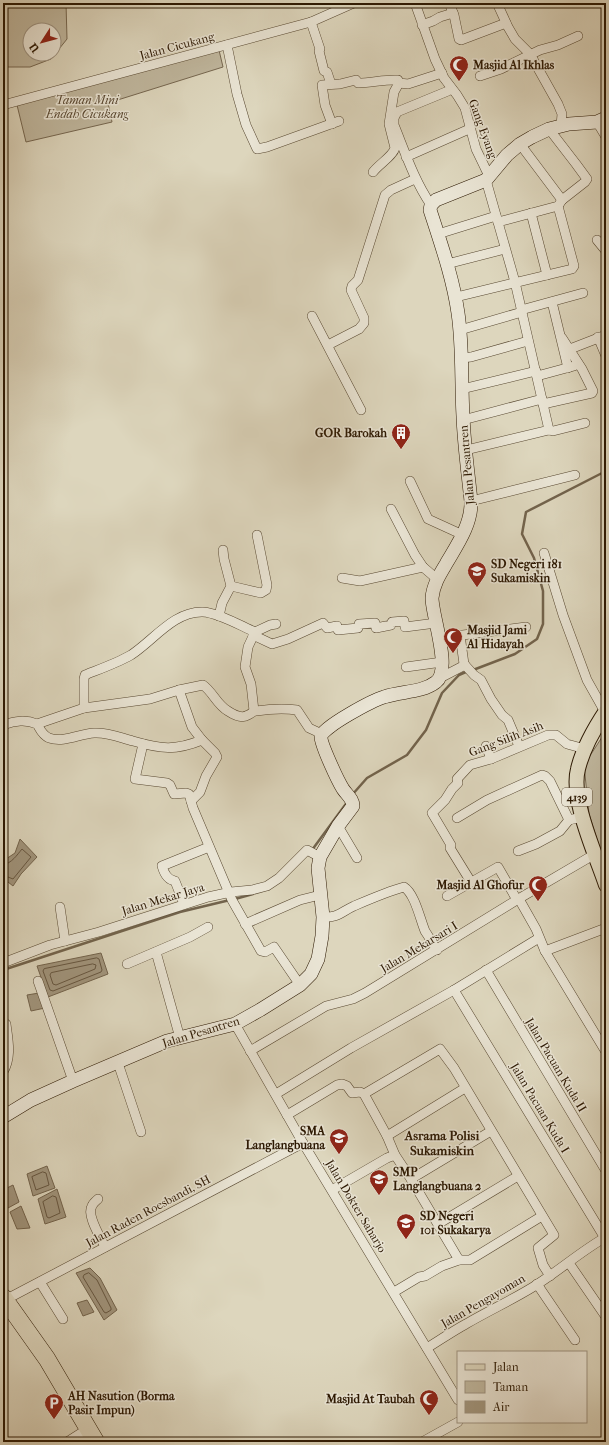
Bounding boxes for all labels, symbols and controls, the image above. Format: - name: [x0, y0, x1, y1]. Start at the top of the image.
- north arrow: [22, 22, 62, 62]
- street label: Jalan Cicukang: [137, 29, 216, 63]
- text: U: [26, 40, 43, 56]
- mosque icon: Masjid Al Ikhlas: [448, 54, 470, 82]
- place label: Masjid Al Ikhlas: [472, 58, 555, 72]
- park label: Taman Mini Endah Cicukang: [45, 93, 129, 121]
- street label: Gang Eyang: [466, 97, 500, 161]
- building icon: GOR Barokah: [390, 422, 412, 450]
- street label: Jalan Pesantren: [457, 424, 478, 507]
- place label: GOR Barokah: [315, 426, 387, 440]
- place label: SD Negeri 181 Sukamiskin: [491, 557, 562, 585]
- school or university icon: SD Negeri 181 Sukamiskin: [466, 560, 488, 588]
- place label: Masjid Jami Al Hidayah: [466, 623, 527, 652]
- mosque icon: Masjid Jami Al Hidayah: [442, 626, 464, 654]
- street label: Gang Silih Asih: [467, 718, 545, 760]
- road number: 4139: [562, 788, 592, 806]
- mosque icon: Masjid Al Ghofur: [527, 874, 549, 902]
- place label: Masjid Al Ghofur: [436, 878, 525, 892]
- street label: Jalan Mekar Jaya: [119, 880, 206, 919]
- street label: Jalan Mekarsari I: [377, 918, 460, 976]
- street label: Jalan Pesantren: [160, 1014, 241, 1051]
- street label: Jalan Pacuan Kuda II: [522, 1015, 590, 1115]
- street label: Jalan Pacuan Kuda I: [507, 1060, 573, 1156]
- place label: SMA Langlangbuana: [246, 1124, 326, 1153]
- school or university icon: SMA Langlangbuana: [328, 1127, 350, 1155]
- district label: Asrama Polisi Sukamiskin: [404, 1128, 479, 1158]
- street label: Jalan Dokter Saharjo: [322, 1156, 389, 1255]
- place label: SMP Langlangbuana 2: [393, 1165, 482, 1194]
- school or university icon: SMP Langlangbuana 2: [368, 1168, 390, 1196]
- street label: Jalan Raden Roesbandi, SH: [82, 1172, 213, 1250]
- place label: SD Negeri 101 Sukakarya: [420, 1209, 491, 1238]
- school or university icon: SD Negeri 101 Sukakarya: [395, 1212, 417, 1240]
- street label: Jalan Pengayoman: [438, 1271, 527, 1331]
- legend: [457, 1351, 587, 1423]
- text: Jalan: [492, 1360, 519, 1374]
- text: Taman: [493, 1380, 528, 1394]
- mosque icon: Masjid At Taubah: [418, 1388, 440, 1416]
- place label: AH Nasution (Borma Pasir Impun): [67, 1389, 175, 1418]
- parking icon: AH Nasution (Borma Pasir Impun): [43, 1392, 65, 1420]
- place label: Masjid At Taubah: [325, 1392, 415, 1406]
- text: Air: [492, 1400, 510, 1414]

